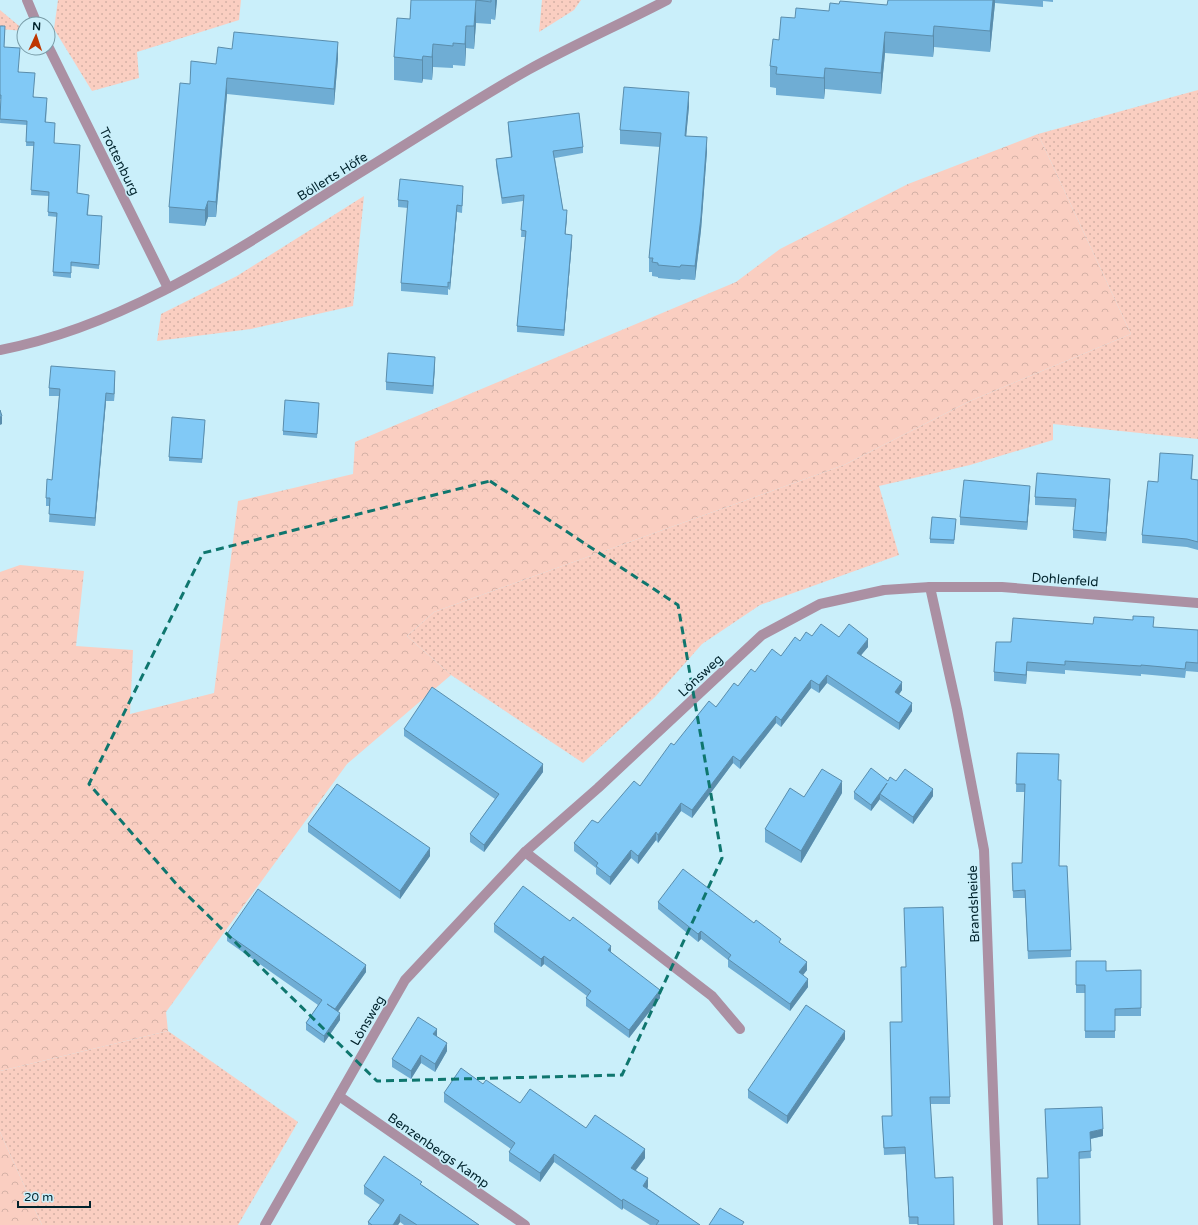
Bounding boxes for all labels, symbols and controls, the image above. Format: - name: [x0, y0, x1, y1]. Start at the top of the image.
- north arrow: [16, 16, 56, 56]
- text: N: [32, 20, 41, 33]
- street label: Trottenburg: [96, 125, 143, 198]
- street label: Böllerts Höfe: [295, 149, 371, 205]
- street label: Dohlenfeld: [1031, 570, 1099, 590]
- street label: Lönsweg: [675, 651, 726, 700]
- street label: Brandsheide: [965, 865, 983, 943]
- street label: Lönsweg: [347, 993, 389, 1048]
- street label: Benzenbergs Kamp: [385, 1110, 492, 1192]
- scale bar: [18, 1183, 90, 1209]
- text: 20 m: [24, 1190, 53, 1204]

